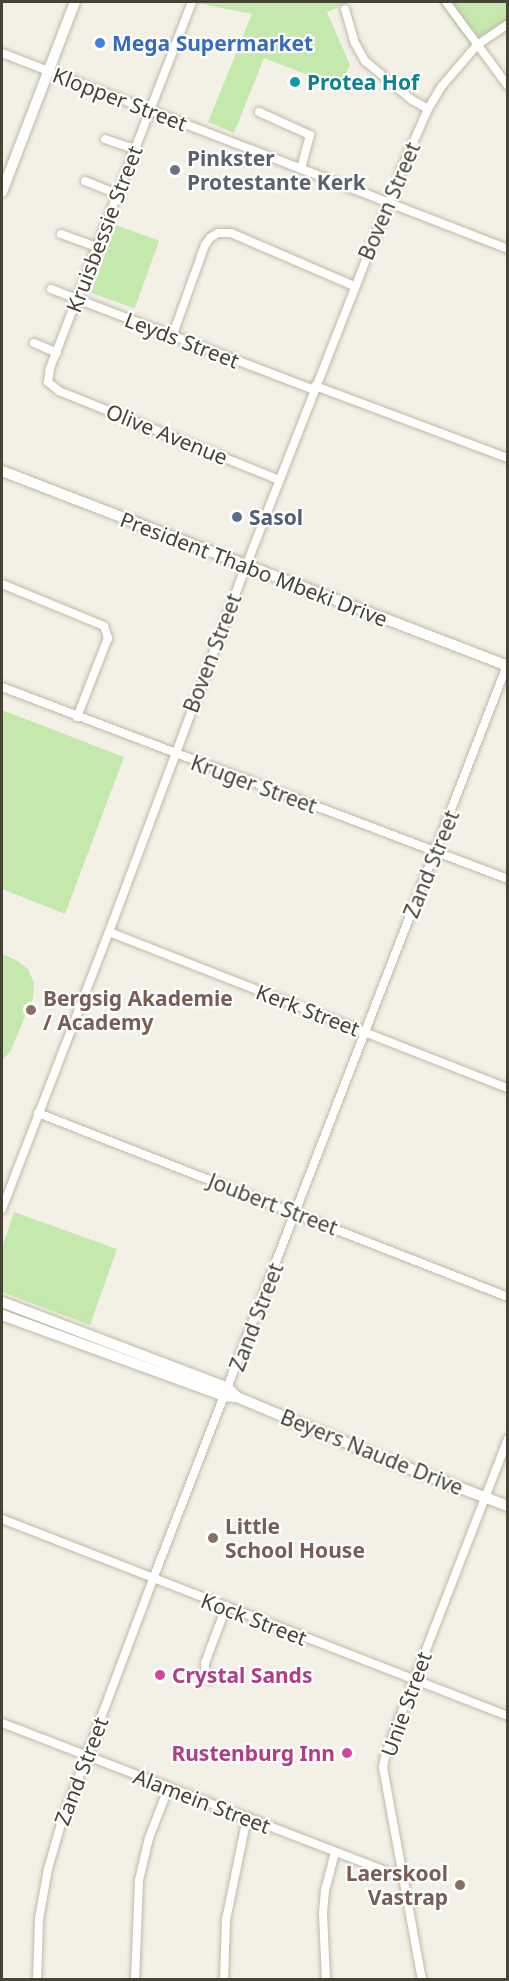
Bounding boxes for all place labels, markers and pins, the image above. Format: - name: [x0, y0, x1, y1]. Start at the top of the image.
- place label: Mega Supermarket: [112, 30, 313, 56]
- marker: Mega Supermarket: [93, 36, 107, 50]
- place label: Protea Hof: [307, 69, 419, 95]
- marker: Protea Hof: [288, 75, 302, 89]
- place label: Pinkster Protestante Kerk: [187, 145, 366, 195]
- marker: Pinkster Protestante Kerk: [168, 163, 182, 177]
- place label: Sasol: [249, 504, 303, 530]
- marker: Sasol: [230, 510, 244, 524]
- place label: Bergsig Akademie / Academy: [43, 985, 233, 1035]
- marker: Bergsig Akademie / Academy: [24, 1003, 38, 1017]
- place label: Little School House: [225, 1513, 365, 1563]
- marker: Little School House: [206, 1531, 220, 1545]
- place label: Crystal Sands: [172, 1662, 312, 1688]
- marker: Crystal Sands: [153, 1668, 167, 1682]
- place label: Rustenburg Inn: [171, 1740, 335, 1766]
- marker: Rustenburg Inn: [340, 1746, 354, 1760]
- place label: Laerskool Vastrap: [346, 1860, 448, 1910]
- marker: Laerskool Vastrap: [453, 1878, 467, 1892]

